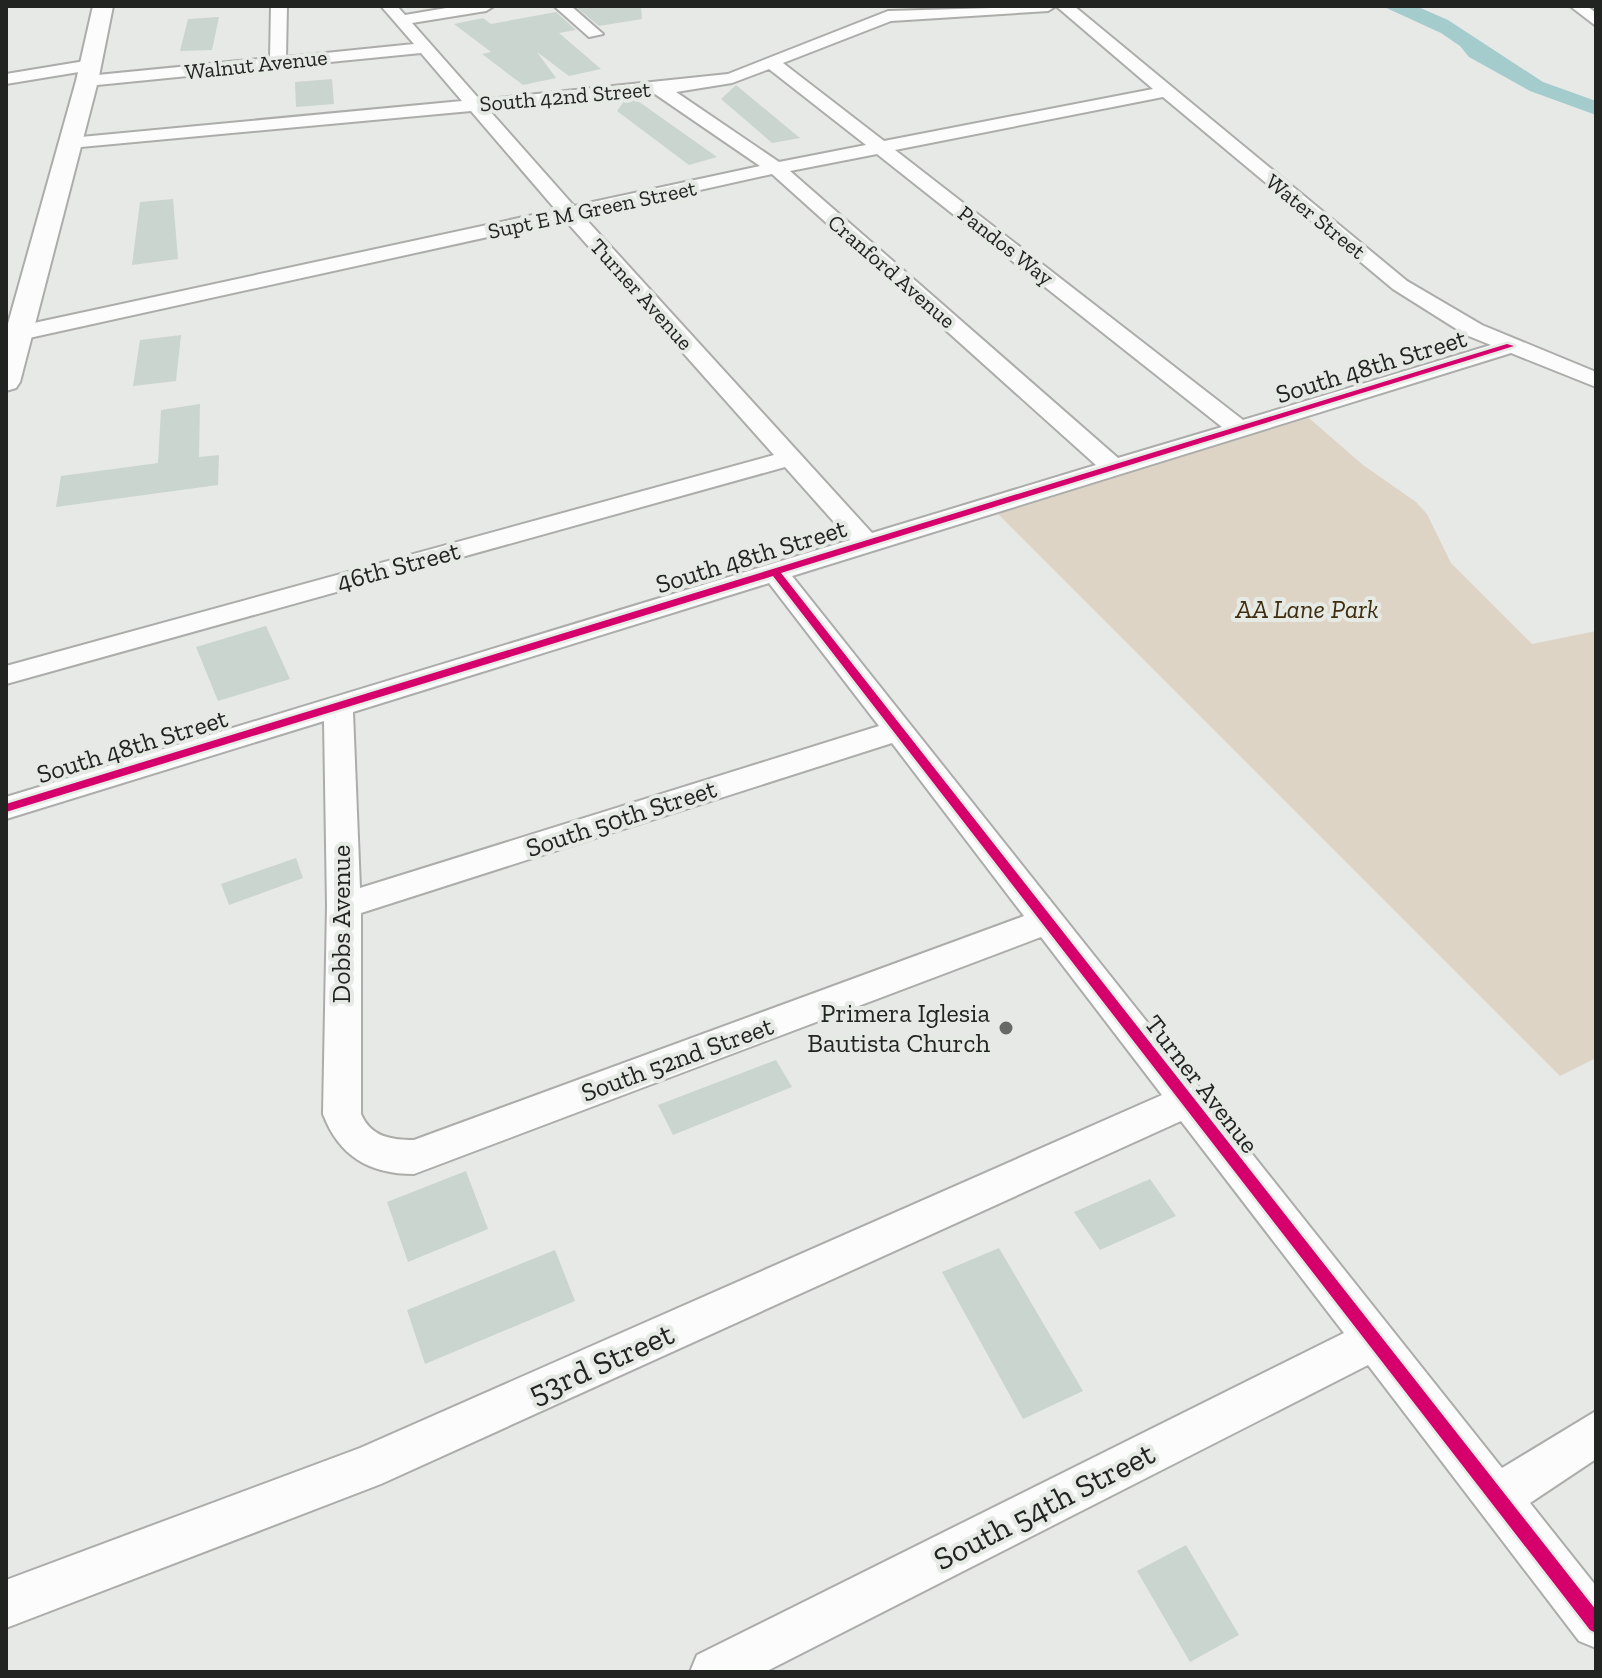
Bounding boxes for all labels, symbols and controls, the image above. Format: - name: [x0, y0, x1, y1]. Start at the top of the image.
- street label: Walnut Avenue: [183, 44, 329, 85]
- street label: South 42nd Street: [478, 76, 652, 117]
- street label: Water Street: [1260, 168, 1372, 265]
- street label: Supt E M Green Street: [485, 174, 700, 245]
- street label: Pandos Way: [952, 200, 1060, 292]
- street label: Cranford Avenue: [822, 209, 961, 334]
- street label: Turner Avenue: [584, 233, 699, 356]
- street label: South 48th Street: [1272, 322, 1471, 410]
- street label: South 48th Street: [652, 512, 851, 600]
- street label: 46th Street: [333, 534, 463, 598]
- park label: AA Lane Park: [1234, 593, 1379, 625]
- street label: South 48th Street: [33, 702, 232, 790]
- street label: South 50th Street: [522, 772, 721, 864]
- street label: Dobbs Avenue: [325, 845, 357, 1003]
- place label: Primera Iglesia Bautista Church: [807, 997, 990, 1059]
- street label: Turner Avenue: [1138, 1008, 1266, 1160]
- street label: South 52nd Street: [577, 1009, 778, 1109]
- marker: Primera Iglesia Bautista Church: [997, 1019, 1015, 1037]
- street label: 53rd Street: [523, 1314, 679, 1412]
- street label: South 54th Street: [927, 1434, 1161, 1578]

